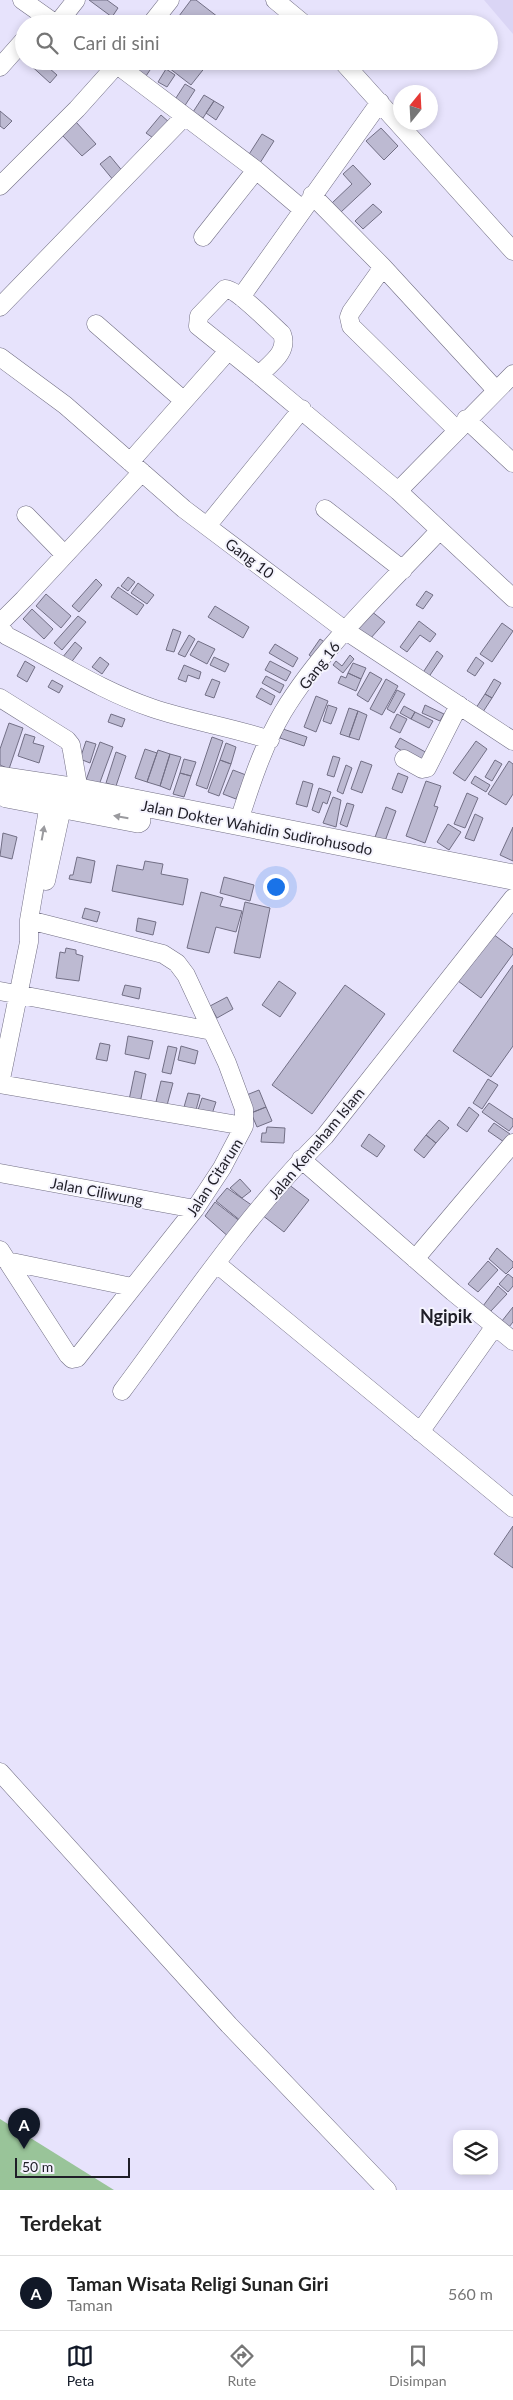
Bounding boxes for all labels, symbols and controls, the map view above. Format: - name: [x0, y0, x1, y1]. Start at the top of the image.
- search box: [15, 15, 498, 70]
- icon: search: [33, 29, 61, 57]
- text: Cari di sini: [73, 31, 160, 54]
- north arrow: [393, 85, 438, 130]
- street label: Gang 10: [222, 534, 278, 582]
- street label: Gang 16: [295, 637, 343, 693]
- street label: Jalan Dokter Wahidin Sudirohusodo: [140, 796, 374, 858]
- one-way arrow: [113, 813, 129, 821]
- one-way arrow: [39, 826, 47, 841]
- your location: [263, 874, 289, 900]
- street label: Jalan Kemaham Islam: [264, 1084, 368, 1202]
- street label: Jalan Citarum: [182, 1135, 246, 1219]
- street label: Jalan Ciliwung: [49, 1173, 145, 1209]
- district label: Ngipik: [420, 1305, 472, 1327]
- pin: A: [8, 2108, 40, 2149]
- map controls: [453, 2130, 498, 2175]
- button: layers: [453, 2130, 498, 2175]
- scale bar: [15, 2155, 130, 2178]
- text: 50 m: [22, 2158, 53, 2175]
- text: Terdekat: [20, 2210, 102, 2235]
- text: Taman Wisata Religi Sunan Giri: [67, 2272, 329, 2295]
- text: A: [30, 2284, 42, 2303]
- text: 560 m: [448, 2284, 493, 2303]
- text: Taman: [67, 2295, 113, 2314]
- tab: Peta: [66, 2342, 94, 2389]
- tab: Rute: [227, 2342, 256, 2389]
- tab: Disimpan: [389, 2342, 447, 2389]

